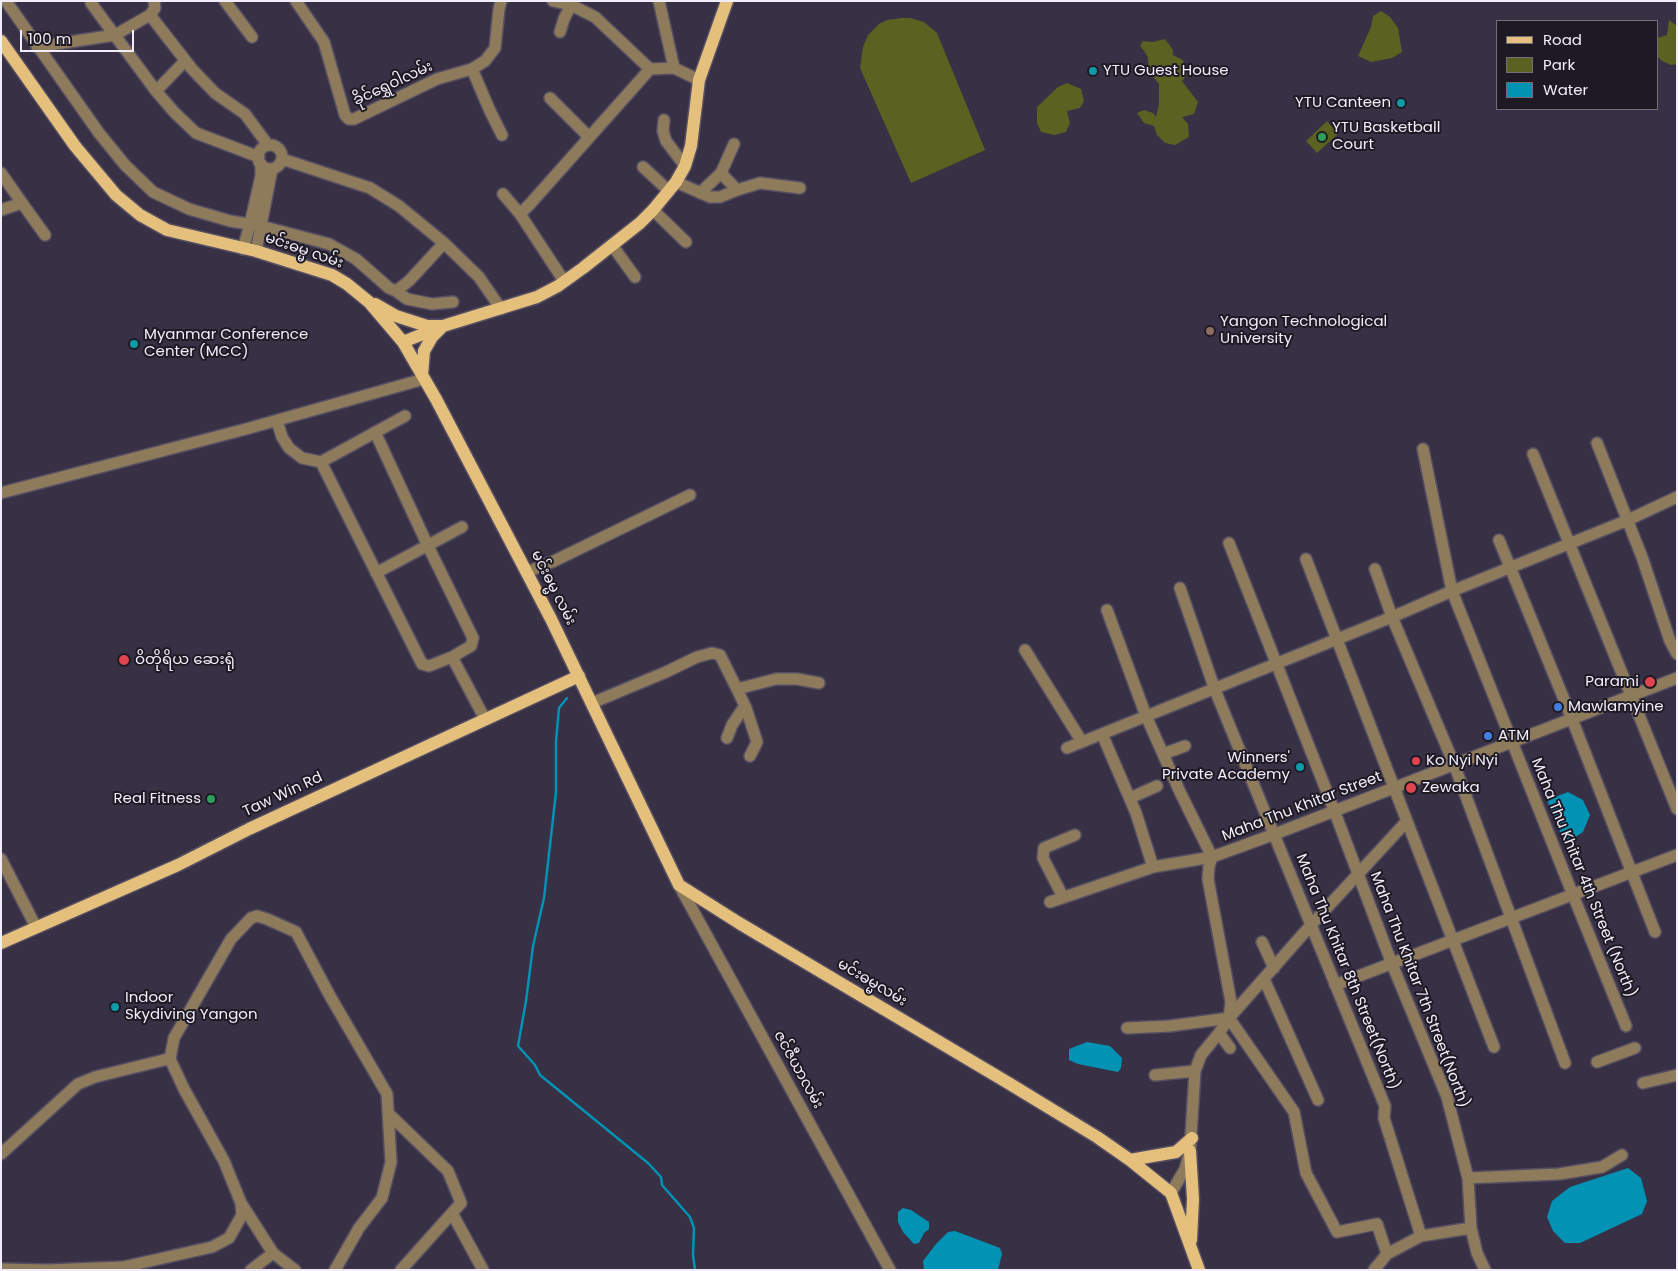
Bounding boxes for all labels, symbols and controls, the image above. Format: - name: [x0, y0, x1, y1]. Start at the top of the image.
- scale bar: [22, 20, 136, 52]
- legend: [1496, 20, 1658, 110]
- text: 100 m: [28, 28, 71, 49]
- text: Road: [1543, 29, 1582, 50]
- text: Park: [1543, 54, 1575, 75]
- street label: ခိုင်ရွှေဝါလမ်း: [350, 58, 436, 110]
- place label: YTU Guest House: [1103, 62, 1229, 80]
- marker: YTU Guest House: [1087, 65, 1099, 77]
- text: Water: [1543, 79, 1588, 100]
- place label: YTU Canteen: [1295, 94, 1391, 112]
- marker: YTU Canteen: [1395, 97, 1407, 109]
- place label: YTU Basketball Court: [1332, 119, 1440, 154]
- marker: YTU Basketball Court: [1316, 131, 1328, 143]
- street label: မင်းဓမ္မ လမ်း: [263, 229, 345, 273]
- place label: Yangon Technological University: [1220, 313, 1387, 348]
- marker: Yangon Technological University: [1204, 325, 1216, 337]
- place label: Myanmar Conference Center (MCC): [144, 326, 308, 361]
- marker: Myanmar Conference Center (MCC): [128, 338, 140, 350]
- street label: မင်းဓမ္မ လမ်း: [526, 548, 580, 628]
- place label: ဝိတိုရိယ ဆေးရုံ: [135, 651, 235, 669]
- marker: ဝိတိုရိယ ဆေးရုံ: [117, 653, 131, 667]
- place label: Parami: [1585, 673, 1639, 691]
- marker: Parami: [1643, 675, 1657, 689]
- place label: Mawlamyine: [1568, 698, 1664, 716]
- marker: Mawlamyine: [1552, 701, 1564, 713]
- place label: ATM: [1498, 727, 1529, 745]
- marker: ATM: [1482, 730, 1494, 742]
- place label: Winners' Private Academy: [1162, 749, 1290, 784]
- place label: Ko Nyi Nyi: [1426, 752, 1498, 770]
- marker: Ko Nyi Nyi: [1410, 755, 1422, 767]
- street label: Maha Thu Khitar 4th Street (North): [1527, 756, 1639, 1000]
- marker: Winners' Private Academy: [1294, 761, 1306, 773]
- street label: Maha Thu Khitar Street: [1220, 768, 1384, 846]
- street label: Taw Win Rd: [240, 769, 326, 821]
- place label: Zewaka: [1422, 779, 1480, 797]
- marker: Zewaka: [1404, 781, 1418, 795]
- place label: Real Fitness: [113, 790, 201, 808]
- marker: Real Fitness: [205, 793, 217, 805]
- street label: Maha Thu Khitar 8th Street(North): [1291, 852, 1403, 1092]
- street label: Maha Thu Khitar 7th Street(North): [1366, 870, 1472, 1110]
- street label: မင်းဓမ္မလမ်း: [834, 955, 910, 1011]
- place label: Indoor Skydiving Yangon: [125, 989, 257, 1024]
- marker: Indoor Skydiving Yangon: [109, 1001, 121, 1013]
- street label: ဇင်ဇီယာလမ်း: [769, 1028, 827, 1112]

